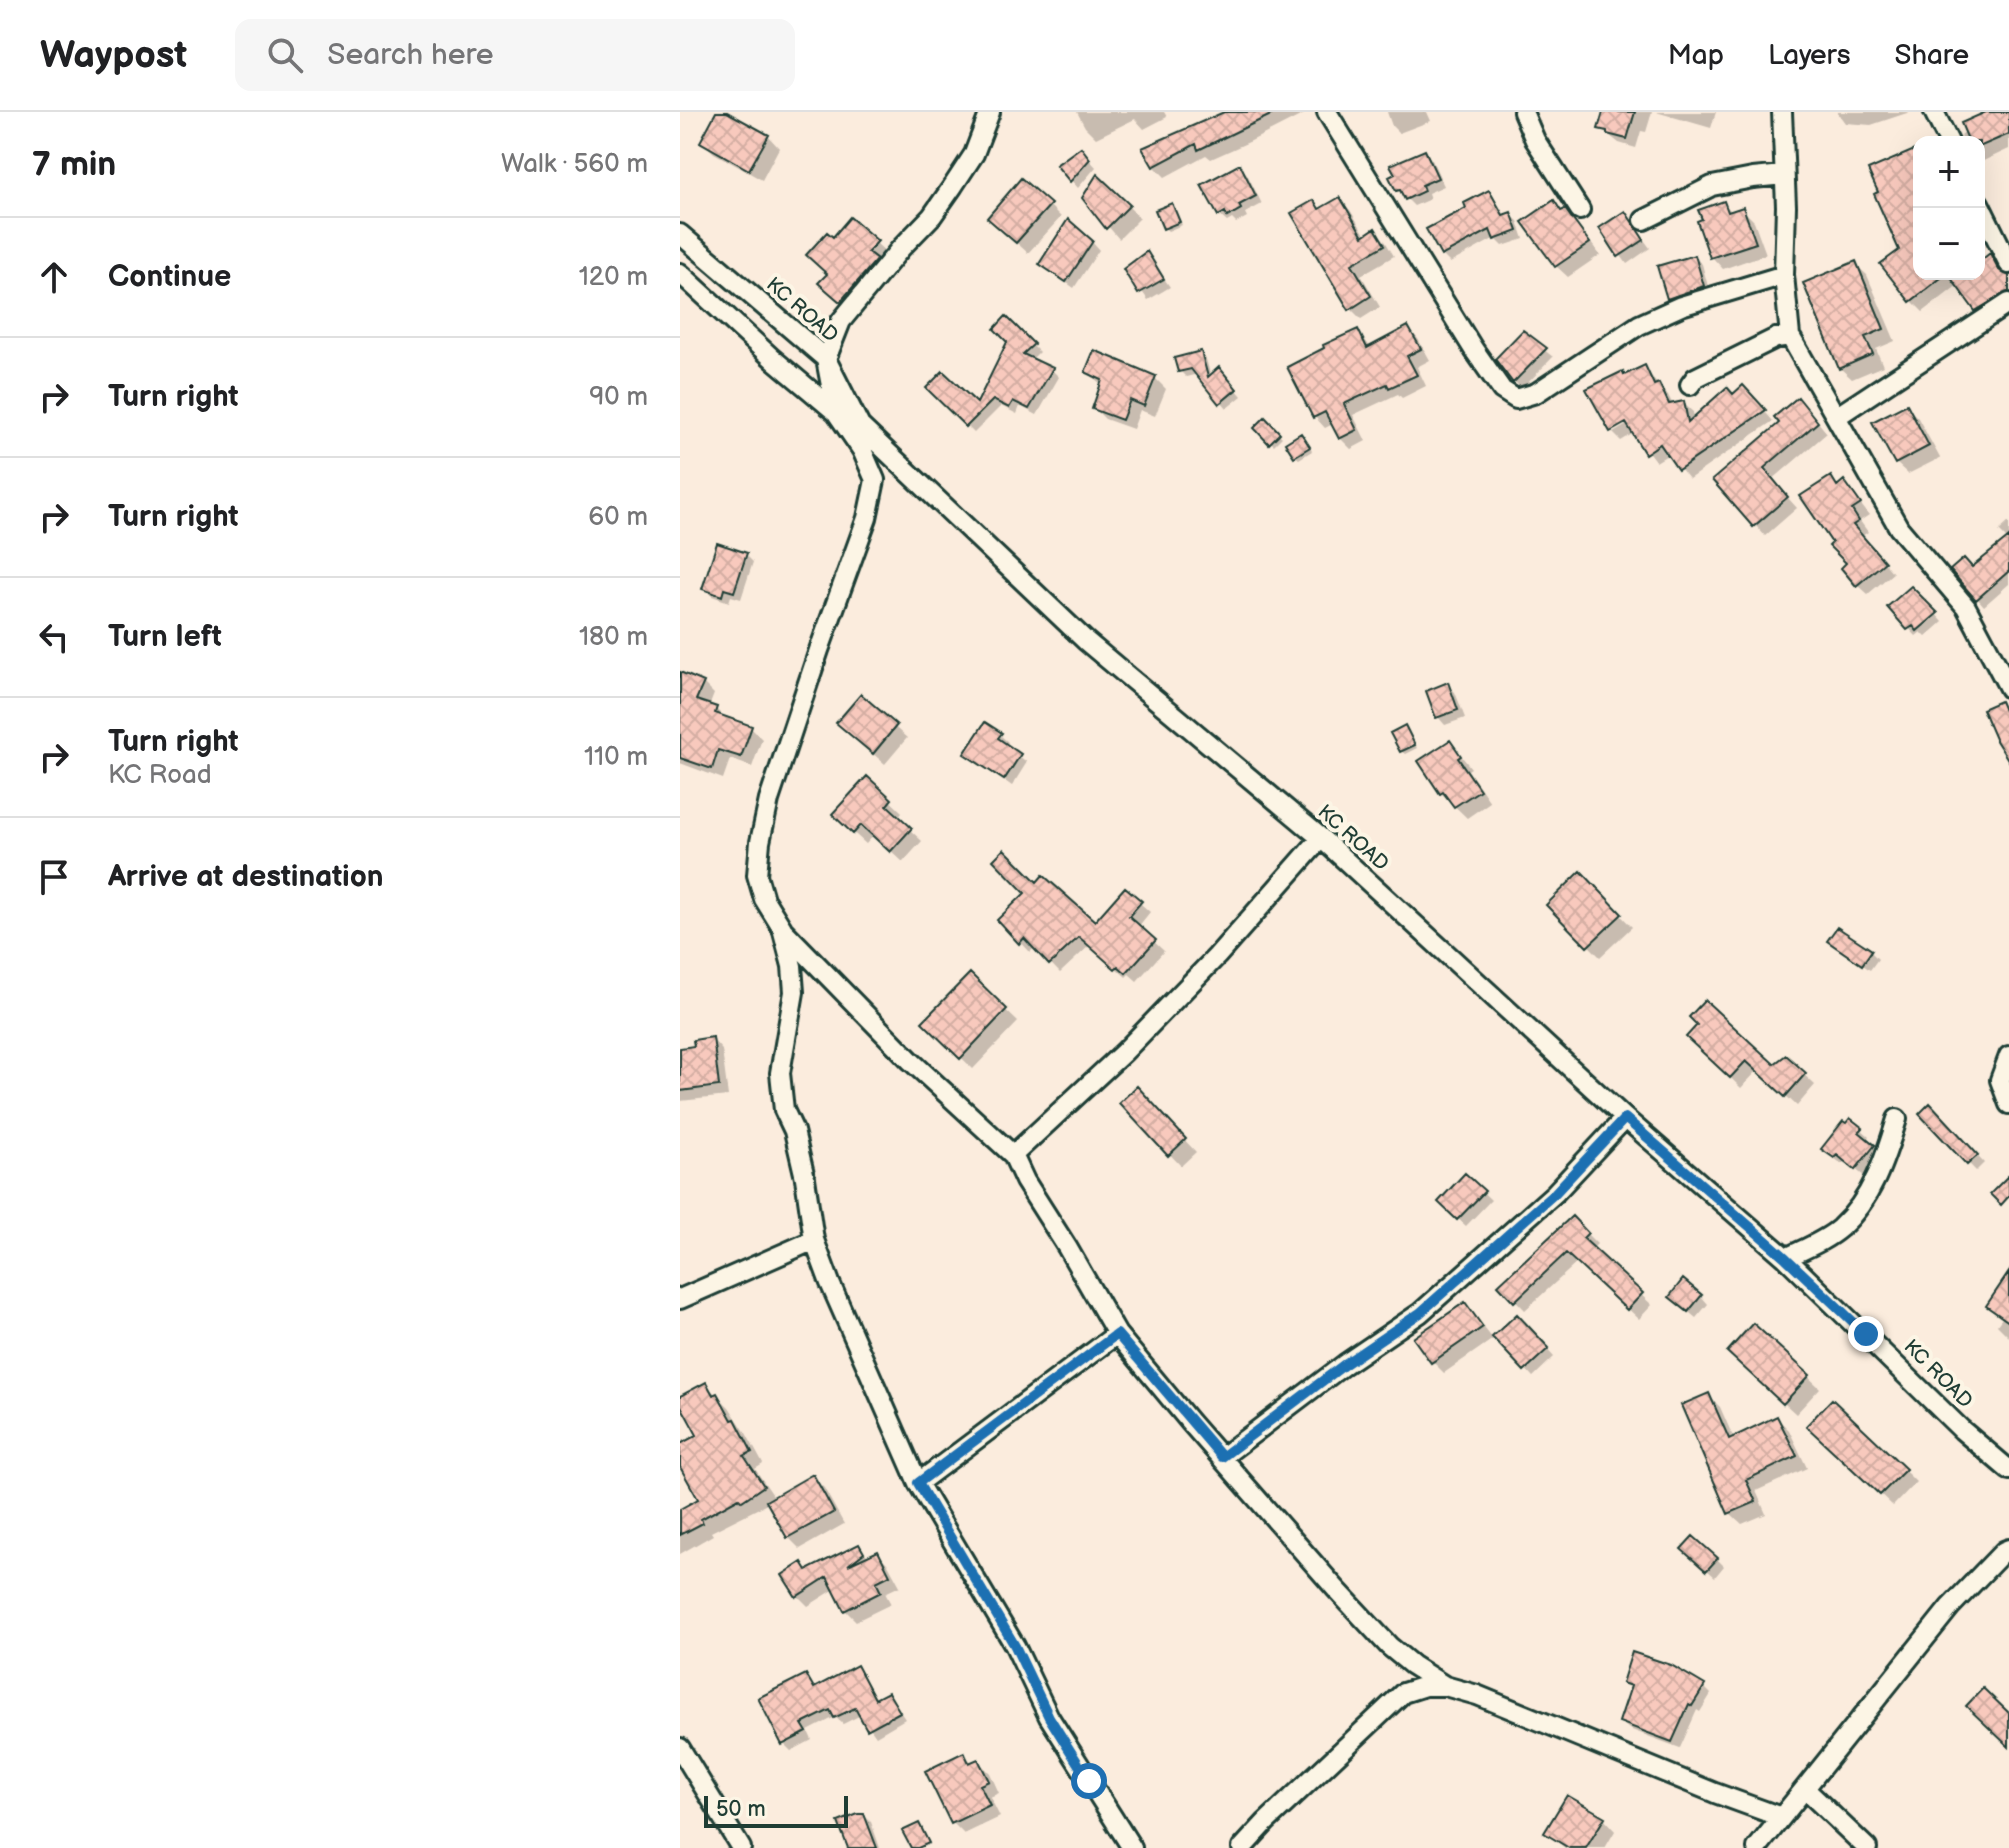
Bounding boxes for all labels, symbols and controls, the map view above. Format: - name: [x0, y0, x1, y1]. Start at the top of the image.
- search box: [235, 19, 795, 91]
- text: Waypost: [40, 33, 187, 78]
- icon: search: [263, 33, 307, 77]
- text: Search here: [327, 37, 493, 73]
- text: Map: [1668, 39, 1724, 72]
- text: Layers: [1768, 39, 1851, 72]
- text: Share: [1895, 39, 1969, 72]
- map controls: [1913, 136, 1985, 280]
- button: +: [1913, 136, 1985, 208]
- text: 7 min: [32, 144, 116, 185]
- text: Walk · 560 m: [501, 149, 648, 180]
- button: −: [1913, 208, 1985, 280]
- icon: ahead: [32, 255, 76, 299]
- text: Continue: [108, 259, 231, 295]
- text: 120 m: [579, 262, 648, 293]
- street label: KC ROAD: [761, 272, 843, 348]
- icon: right: [32, 375, 76, 419]
- text: Turn right: [108, 379, 239, 415]
- text: 90 m: [589, 382, 648, 413]
- icon: right: [32, 495, 76, 539]
- text: Turn right: [108, 499, 239, 535]
- text: 60 m: [588, 502, 648, 533]
- icon: left: [32, 615, 76, 659]
- text: Turn left: [108, 619, 222, 655]
- text: 180 m: [579, 622, 648, 653]
- text: Turn right: [108, 724, 239, 760]
- icon: right: [32, 735, 76, 779]
- text: 110 m: [584, 742, 648, 773]
- text: KC Road: [108, 760, 212, 791]
- street label: KC ROAD: [1313, 800, 1393, 876]
- icon: arrive: [32, 855, 76, 899]
- text: Arrive at destination: [108, 859, 384, 895]
- route end: [1848, 1316, 1884, 1352]
- street label: KC ROAD: [1899, 1335, 1977, 1413]
- route start: [1071, 1763, 1107, 1799]
- scale bar: [704, 1792, 848, 1828]
- text: 50 m: [716, 1796, 766, 1823]

